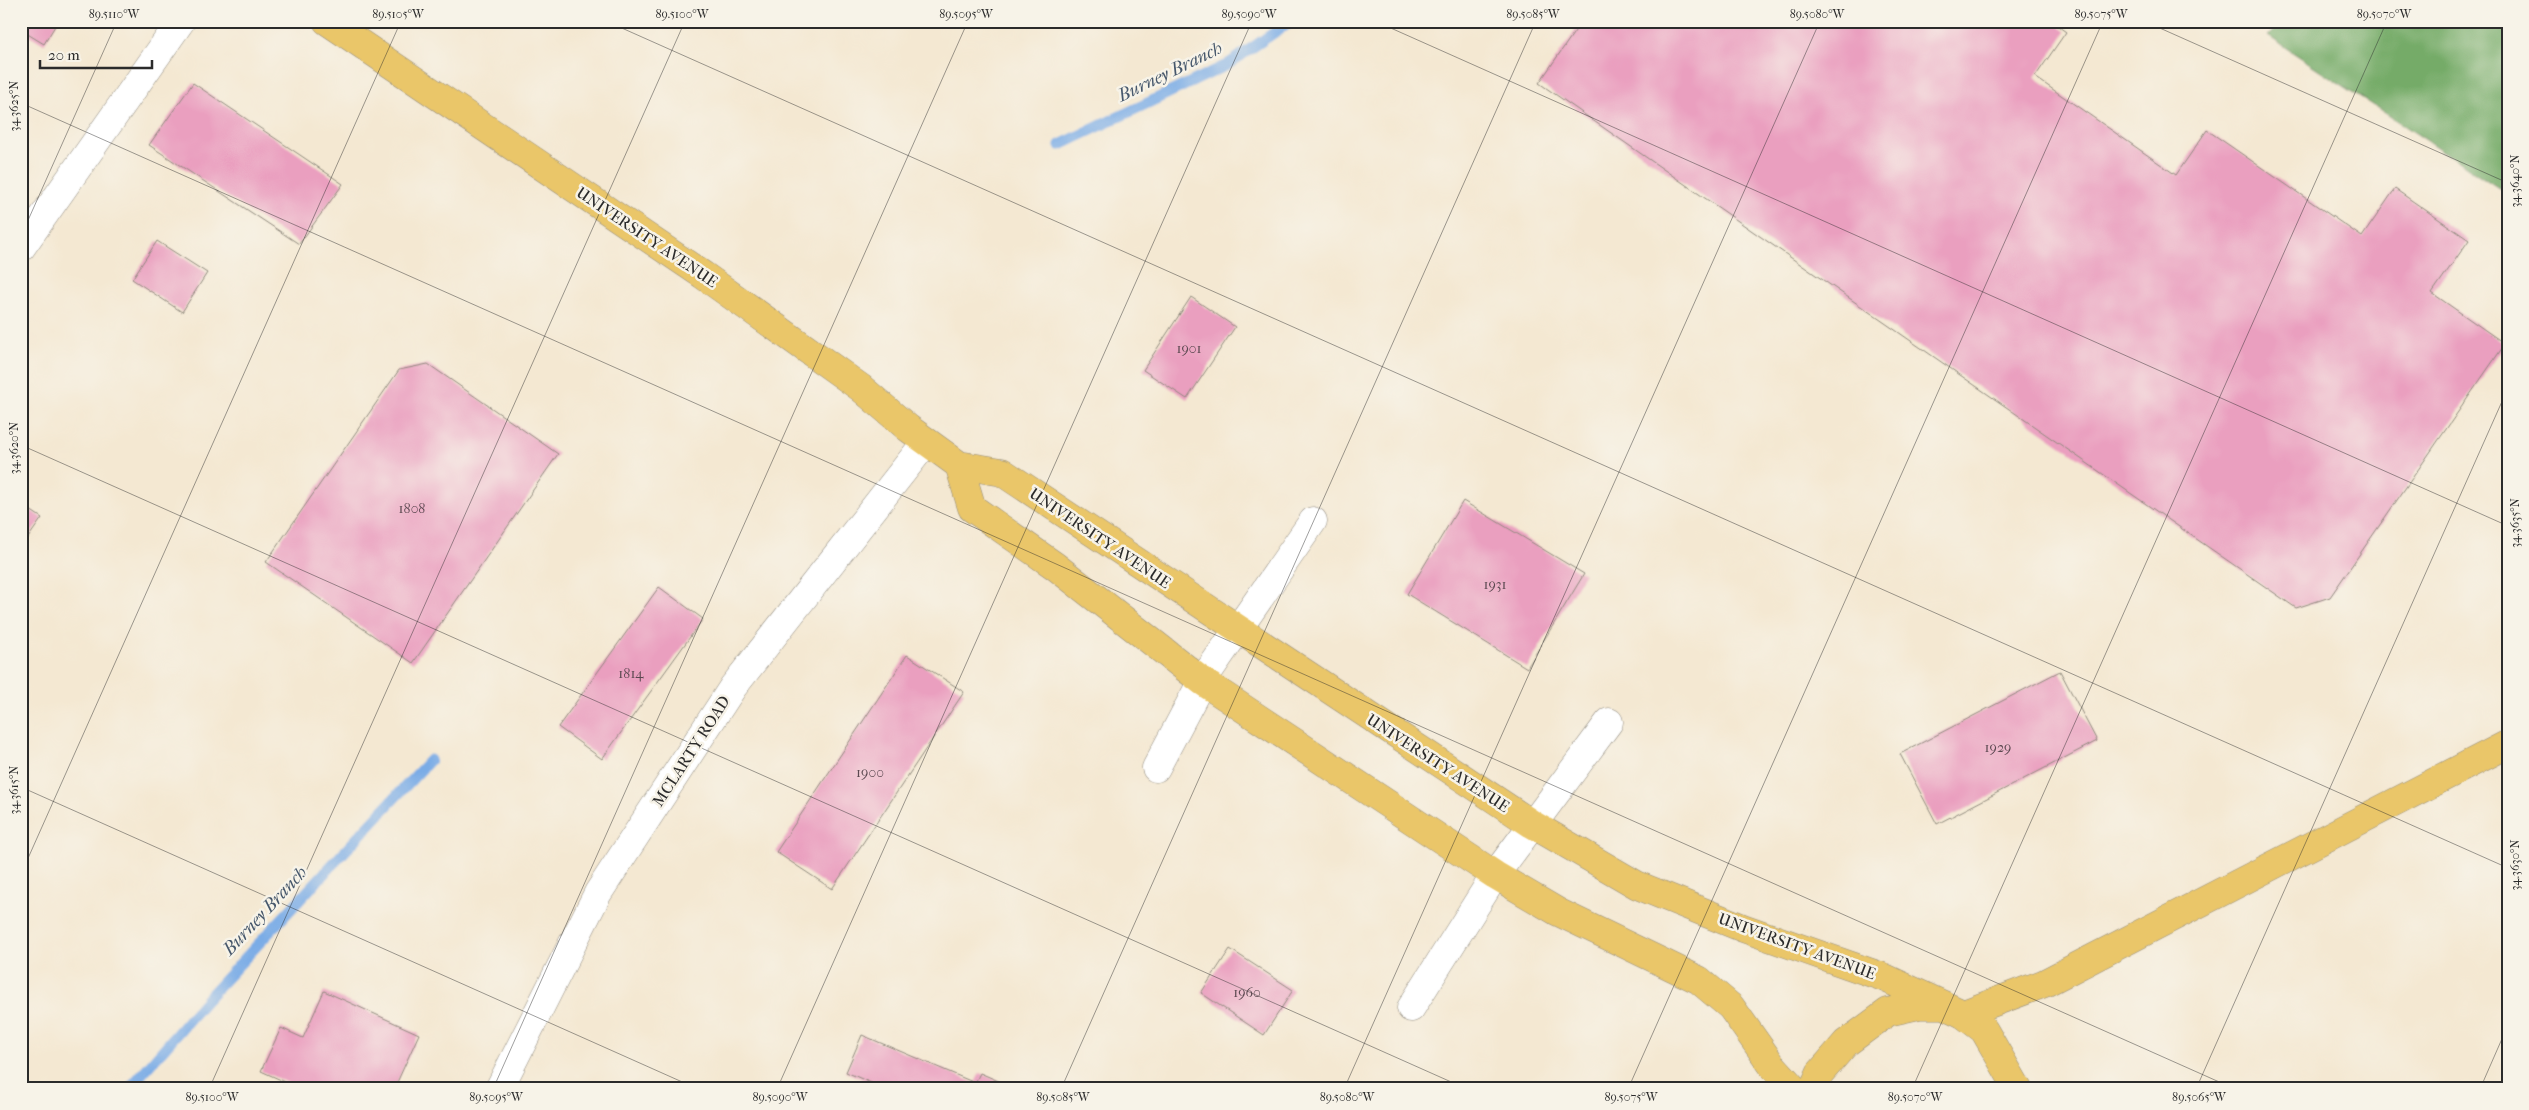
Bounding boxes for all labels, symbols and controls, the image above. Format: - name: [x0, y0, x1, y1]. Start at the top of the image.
- text: 89.5110°W: [89, 7, 141, 21]
- text: 89.5105°W: [372, 7, 425, 21]
- text: 89.5100°W: [656, 7, 710, 21]
- text: 89.5095°W: [939, 7, 994, 21]
- text: 89.5090°W: [1222, 7, 1278, 21]
- text: 89.5085°W: [1506, 7, 1561, 21]
- text: 89.5080°W: [1790, 7, 1846, 21]
- text: 89.5075°W: [2074, 7, 2129, 21]
- text: 89.5070°W: [2357, 7, 2412, 21]
- scale bar: [40, 38, 152, 70]
- water label: Burney Branch: [1113, 38, 1226, 107]
- text: 20 m: [48, 46, 80, 64]
- text: 34.3625°N: [7, 81, 21, 131]
- text: 34.3640°N: [2508, 154, 2522, 208]
- street label: UNIVERSITY AVENUE: [573, 183, 721, 292]
- house number: 1901: [1177, 340, 1201, 357]
- text: 34.3620°N: [7, 422, 21, 474]
- street label: UNIVERSITY AVENUE: [1026, 484, 1174, 593]
- text: 34.3635°N: [2508, 498, 2522, 548]
- house number: 1808: [399, 500, 425, 517]
- house number: 1931: [1483, 576, 1507, 593]
- house number: 1814: [618, 665, 644, 682]
- street label: MCLARTY ROAD: [648, 692, 734, 810]
- street label: UNIVERSITY AVENUE: [1363, 710, 1513, 816]
- house number: 1929: [1985, 739, 2011, 756]
- house number: 1900: [856, 764, 884, 781]
- text: 34.3615°N: [7, 766, 21, 814]
- text: 34.3630°N: [2508, 839, 2522, 891]
- water label: Burney Branch: [218, 862, 311, 961]
- street label: UNIVERSITY AVENUE: [1716, 909, 1879, 983]
- house number: 1960: [1233, 984, 1261, 1001]
- text: 89.5100°W: [186, 1090, 240, 1104]
- text: 89.5095°W: [469, 1090, 524, 1104]
- text: 89.5090°W: [753, 1090, 809, 1104]
- text: 89.5085°W: [1036, 1090, 1091, 1104]
- text: 89.5080°W: [1320, 1090, 1376, 1104]
- text: 89.5075°W: [1604, 1090, 1659, 1104]
- text: 89.5070°W: [1888, 1090, 1943, 1104]
- text: 89.5065°W: [2172, 1090, 2227, 1104]

